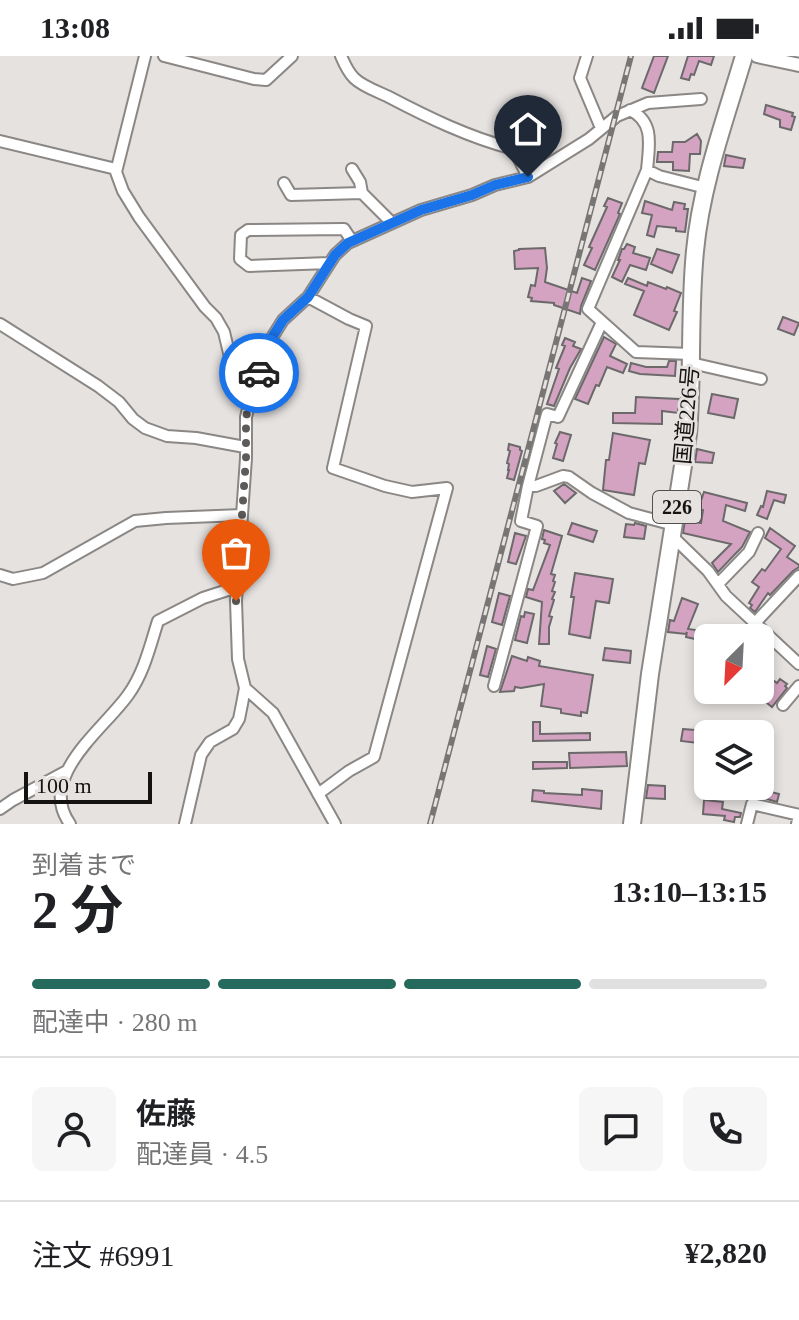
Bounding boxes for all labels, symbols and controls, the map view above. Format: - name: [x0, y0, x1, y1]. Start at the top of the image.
- text: 13:08: [40, 11, 110, 44]
- pin: [494, 95, 562, 177]
- icon: home: [506, 107, 550, 151]
- courier: [219, 333, 299, 413]
- icon: car: [237, 351, 281, 395]
- street label: 国道226号: [670, 365, 703, 465]
- road number: 226: [653, 491, 701, 523]
- pin: [202, 519, 270, 601]
- icon: bag: [214, 531, 258, 575]
- north arrow: [694, 624, 774, 704]
- map controls: [694, 624, 774, 800]
- button: layers: [694, 720, 774, 800]
- scale bar: [24, 768, 152, 804]
- text: 100 m: [36, 773, 92, 798]
- text: 到着まで: [32, 851, 136, 880]
- text: 13:10–13:15: [612, 875, 767, 908]
- text: 2 分: [32, 882, 123, 939]
- text: 配達中 · 280 m: [32, 1008, 197, 1037]
- button: person: [32, 1087, 116, 1171]
- button: chat: [579, 1087, 663, 1171]
- button: phone: [683, 1087, 767, 1171]
- text: 佐藤: [136, 1097, 196, 1130]
- text: 配達員 · 4.5: [136, 1140, 268, 1169]
- text: ¥2,820: [685, 1236, 767, 1269]
- text: 注文 #6991: [32, 1239, 175, 1272]

